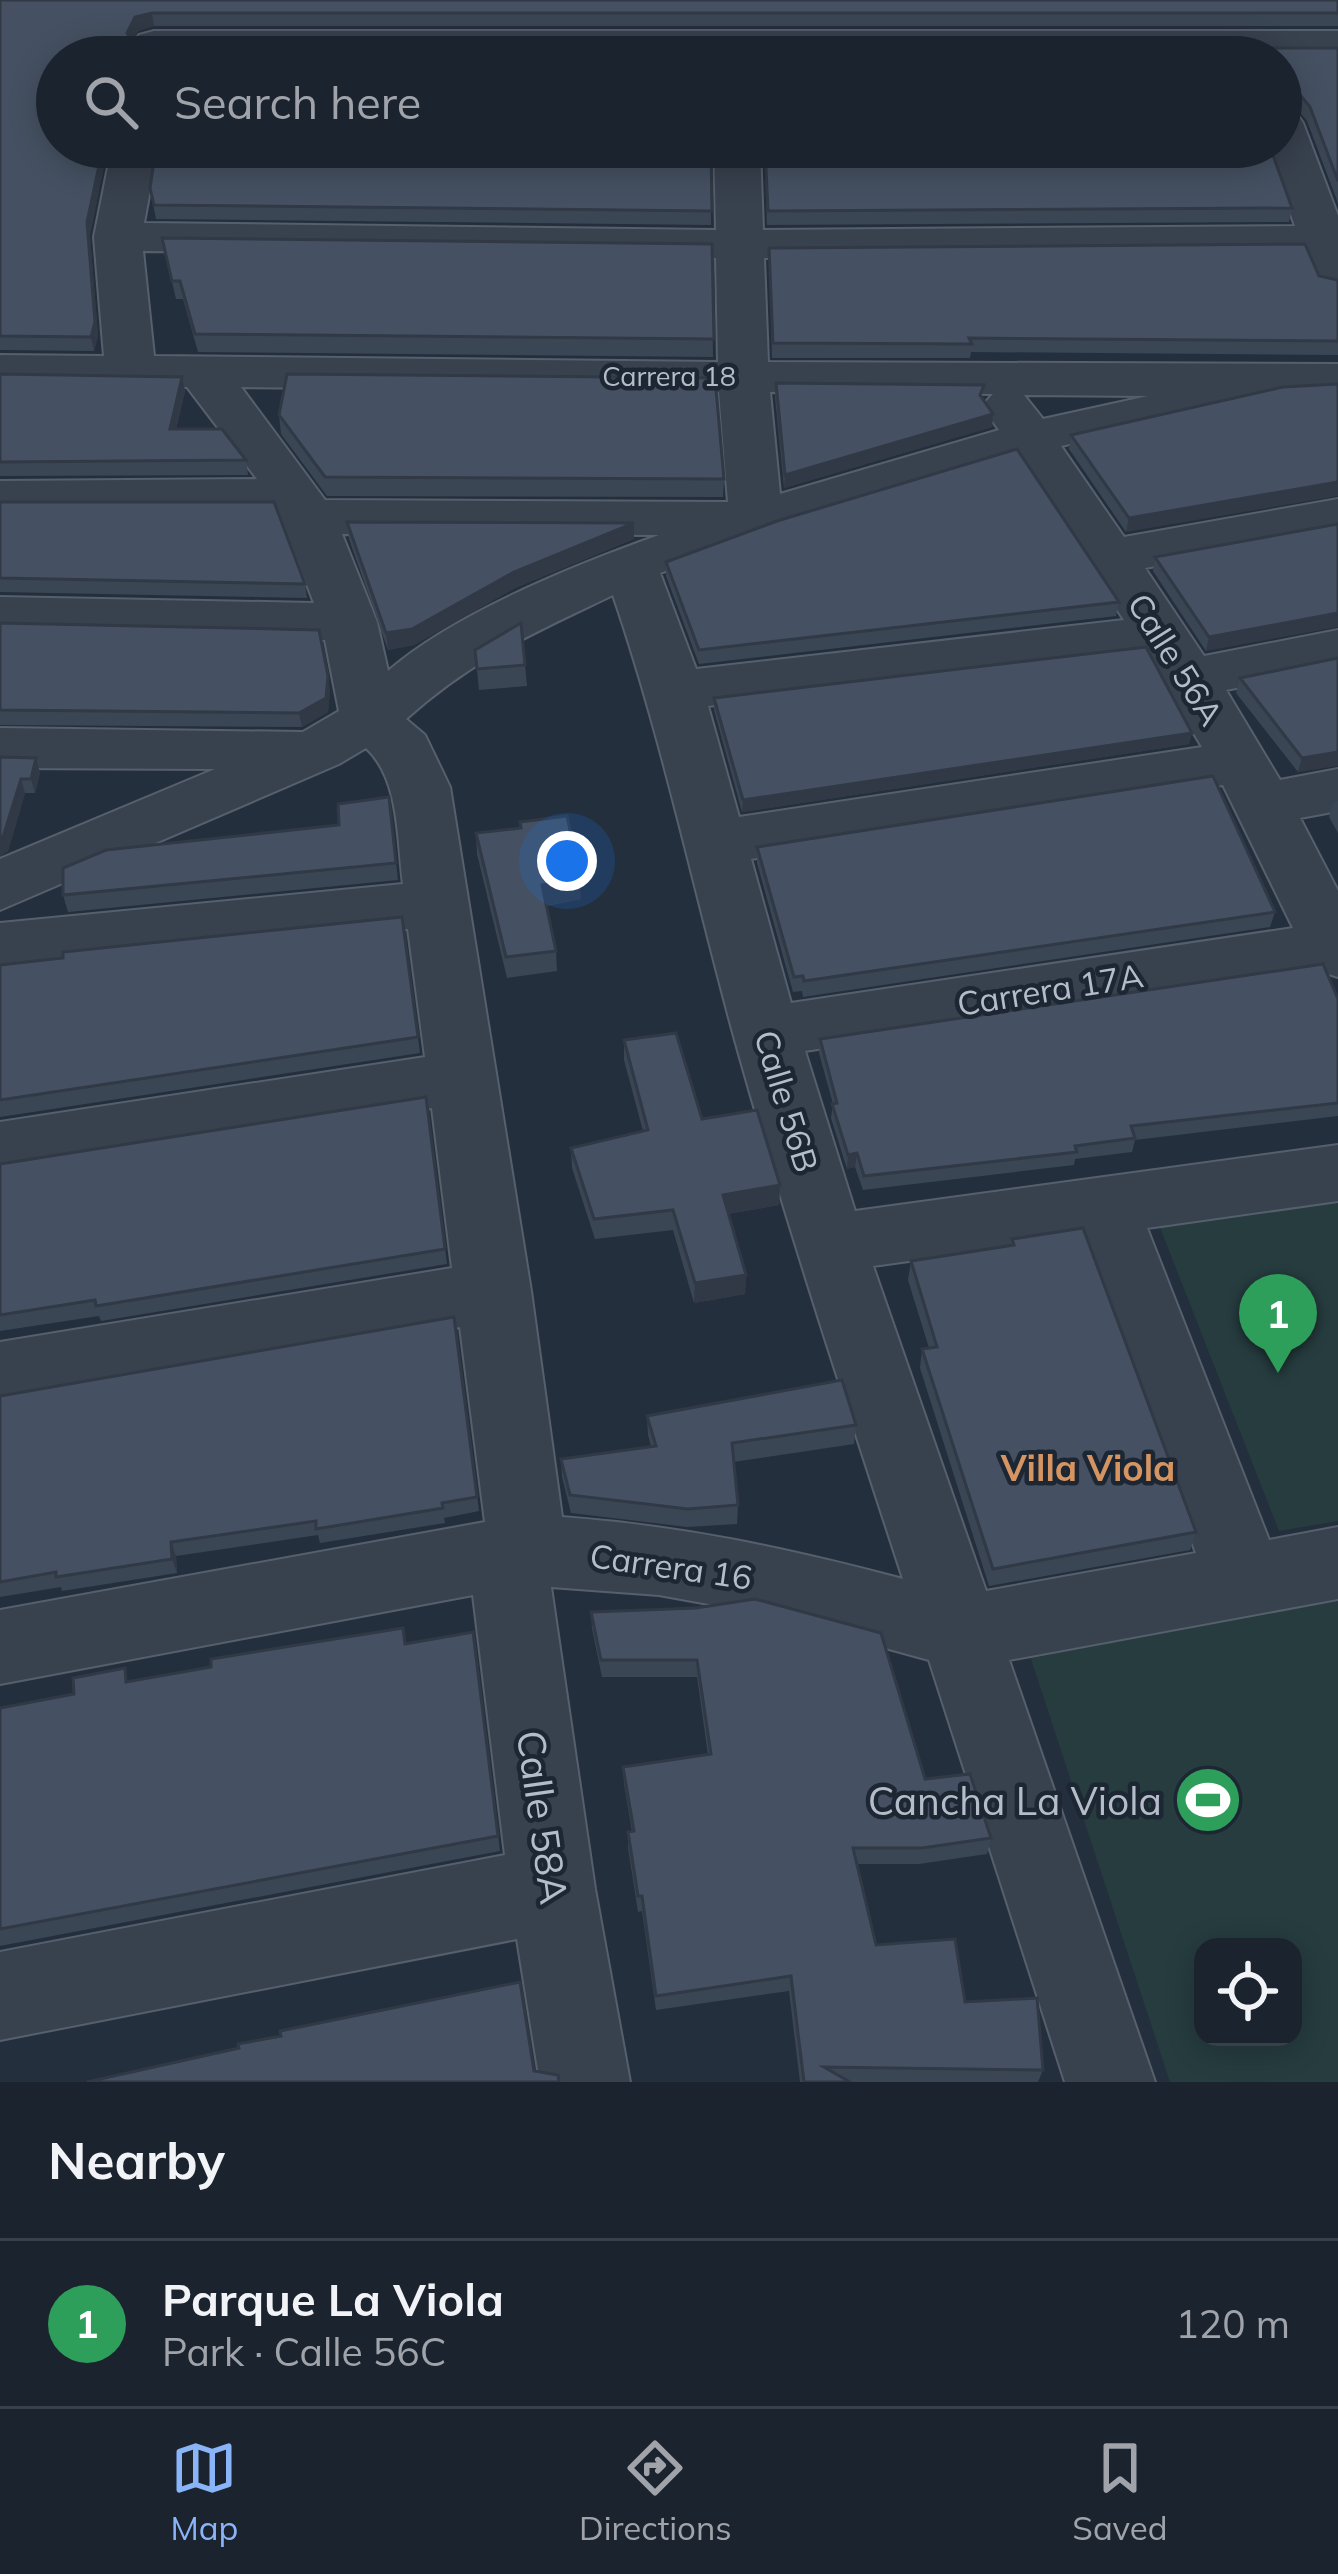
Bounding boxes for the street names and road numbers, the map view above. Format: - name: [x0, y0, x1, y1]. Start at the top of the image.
- street label: Carrera 18: [602, 359, 736, 393]
- street label: Calle 56A: [1119, 585, 1233, 733]
- street label: Carrera 17A: [954, 954, 1146, 1024]
- street label: Calle 56B: [746, 1025, 828, 1177]
- street label: Carrera 16: [587, 1534, 755, 1598]
- street label: Calle 58A: [507, 1727, 579, 1907]

